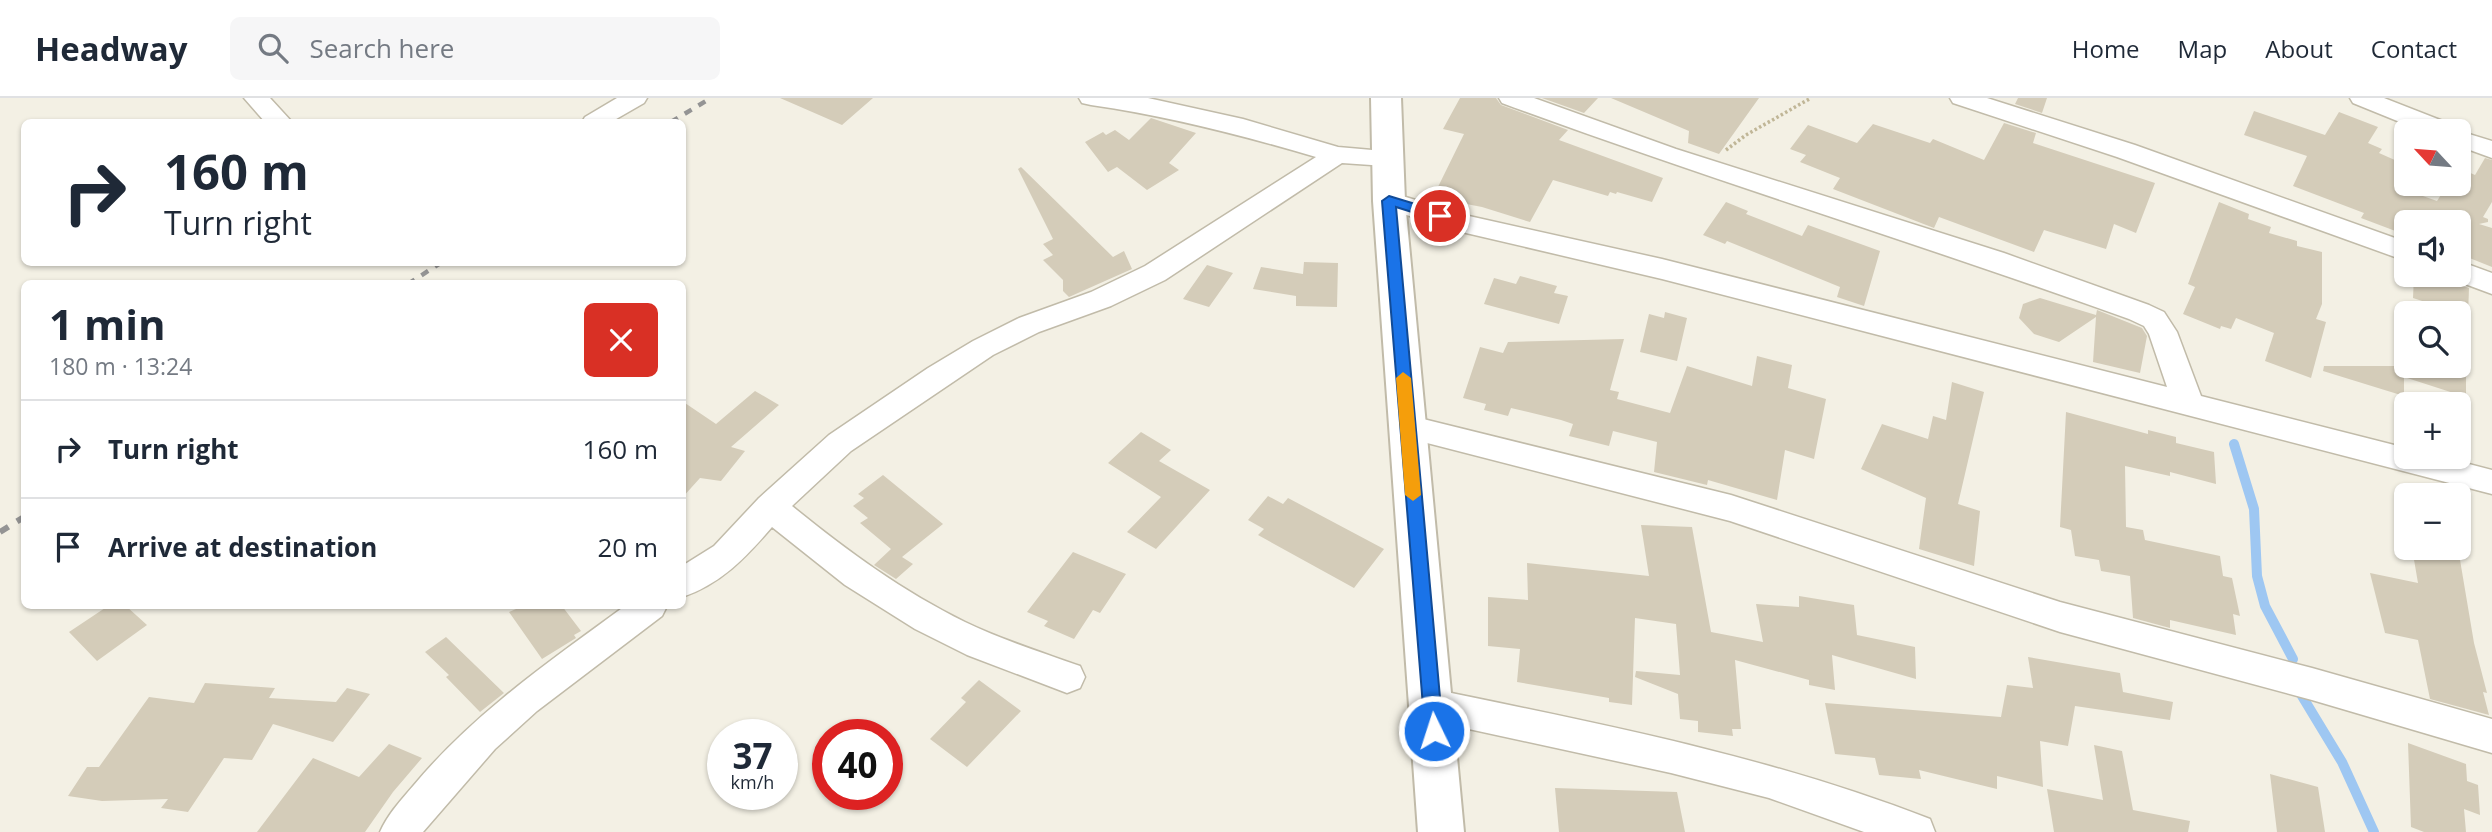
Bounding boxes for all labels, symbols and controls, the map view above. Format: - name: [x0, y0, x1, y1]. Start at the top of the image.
- search box: [230, 17, 720, 80]
- text: Headway: [35, 26, 188, 71]
- icon: search: [254, 29, 292, 67]
- text: Search here: [310, 30, 454, 66]
- text: Home: [2072, 32, 2140, 65]
- text: Map: [2178, 32, 2227, 65]
- text: About: [2265, 32, 2333, 65]
- text: Contact: [2371, 32, 2457, 65]
- north arrow: [2394, 119, 2471, 196]
- map controls: [2394, 119, 2471, 560]
- text: 160 m: [164, 138, 309, 204]
- icon: right: [49, 147, 140, 238]
- pin: [1410, 186, 1470, 246]
- icon: arrive: [1421, 197, 1459, 235]
- text: Turn right: [164, 201, 312, 244]
- button: sound: [2394, 210, 2471, 287]
- text: 1 min: [49, 295, 166, 352]
- button: search: [2394, 301, 2471, 378]
- button: close: [584, 303, 658, 377]
- text: 180 m · 13:24: [49, 350, 192, 382]
- button: +: [2394, 392, 2471, 469]
- icon: right: [49, 430, 87, 468]
- text: Turn right: [108, 431, 239, 467]
- text: 160 m: [583, 431, 658, 467]
- button: −: [2394, 483, 2471, 560]
- icon: arrive: [49, 528, 87, 566]
- text: Arrive at destination: [108, 529, 377, 565]
- text: 20 m: [597, 529, 658, 565]
- position arrow: [1397, 694, 1471, 768]
- speed limit sign: 40: [812, 719, 903, 810]
- text: 37: [732, 732, 773, 779]
- text: km/h: [731, 770, 774, 794]

